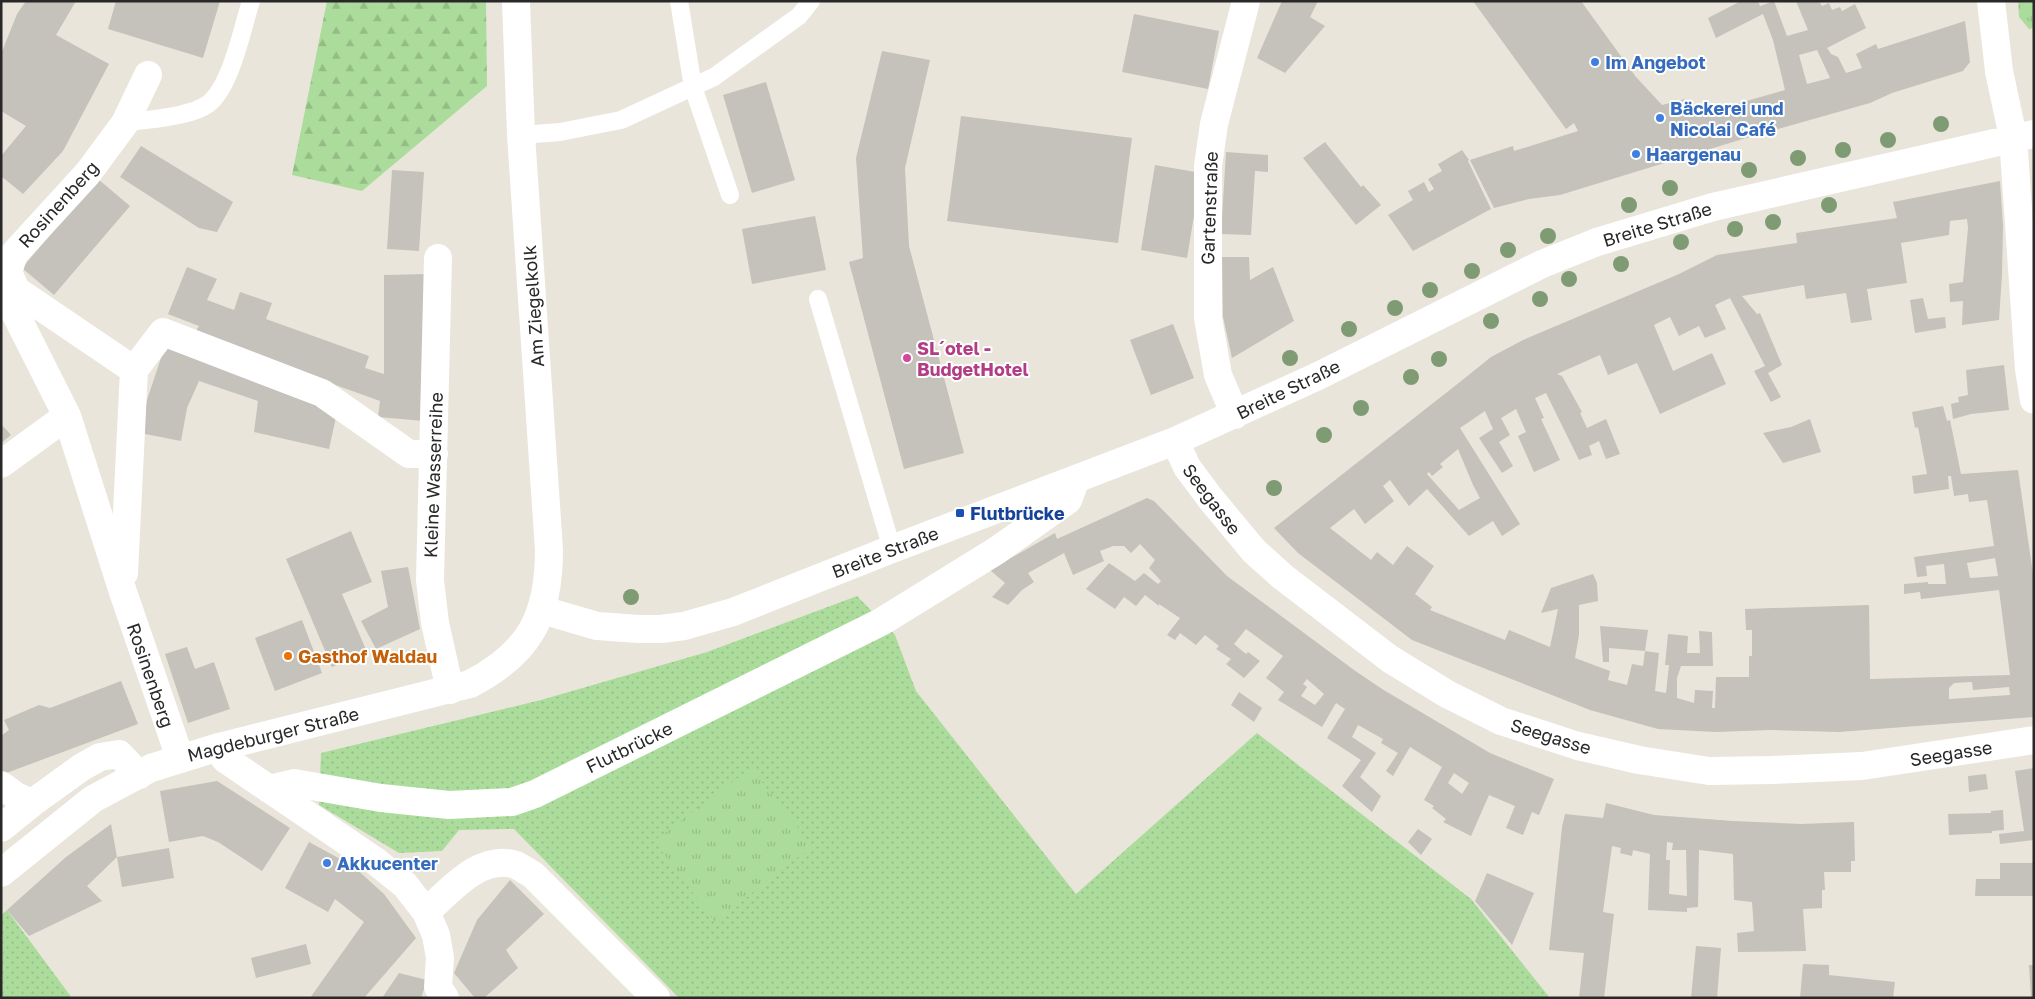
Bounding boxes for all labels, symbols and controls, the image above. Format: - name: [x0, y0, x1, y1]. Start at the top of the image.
- place label: Im Angebot: [1605, 51, 1706, 73]
- marker: Im Angebot: [1589, 56, 1601, 68]
- place label: Bäckerei und Nicolai Café: [1670, 97, 1784, 140]
- marker: Bäckerei und Nicolai Café: [1654, 112, 1666, 124]
- place label: Haargenau: [1646, 143, 1741, 165]
- marker: Haargenau: [1630, 148, 1642, 160]
- street label: Gartenstraße: [1196, 151, 1222, 265]
- street label: Rosinenberg: [13, 156, 103, 252]
- street label: Breite Straße: [1600, 197, 1714, 251]
- street label: Am Ziegelkolk: [518, 244, 548, 368]
- place label: SL´otel - BudgetHotel: [917, 337, 1029, 380]
- marker: SL´otel - BudgetHotel: [901, 352, 913, 364]
- street label: Breite Straße: [1233, 354, 1343, 424]
- street label: Kleine Wasserreihe: [419, 392, 447, 558]
- street label: Seegasse: [1178, 459, 1246, 539]
- place label: Flutbrücke: [970, 502, 1065, 524]
- marker: Flutbrücke: [954, 507, 966, 519]
- street label: Breite Straße: [829, 522, 941, 582]
- street label: Rosinenberg: [123, 620, 179, 730]
- place label: Gasthof Waldau: [298, 645, 437, 667]
- marker: Gasthof Waldau: [282, 650, 294, 662]
- street label: Magdeburger Straße: [185, 702, 361, 766]
- street label: Seegasse: [1508, 713, 1594, 759]
- street label: Flutbrücke: [582, 717, 676, 777]
- street label: Seegasse: [1908, 736, 1994, 770]
- place label: Akkucenter: [337, 852, 438, 874]
- marker: Akkucenter: [321, 857, 333, 869]

